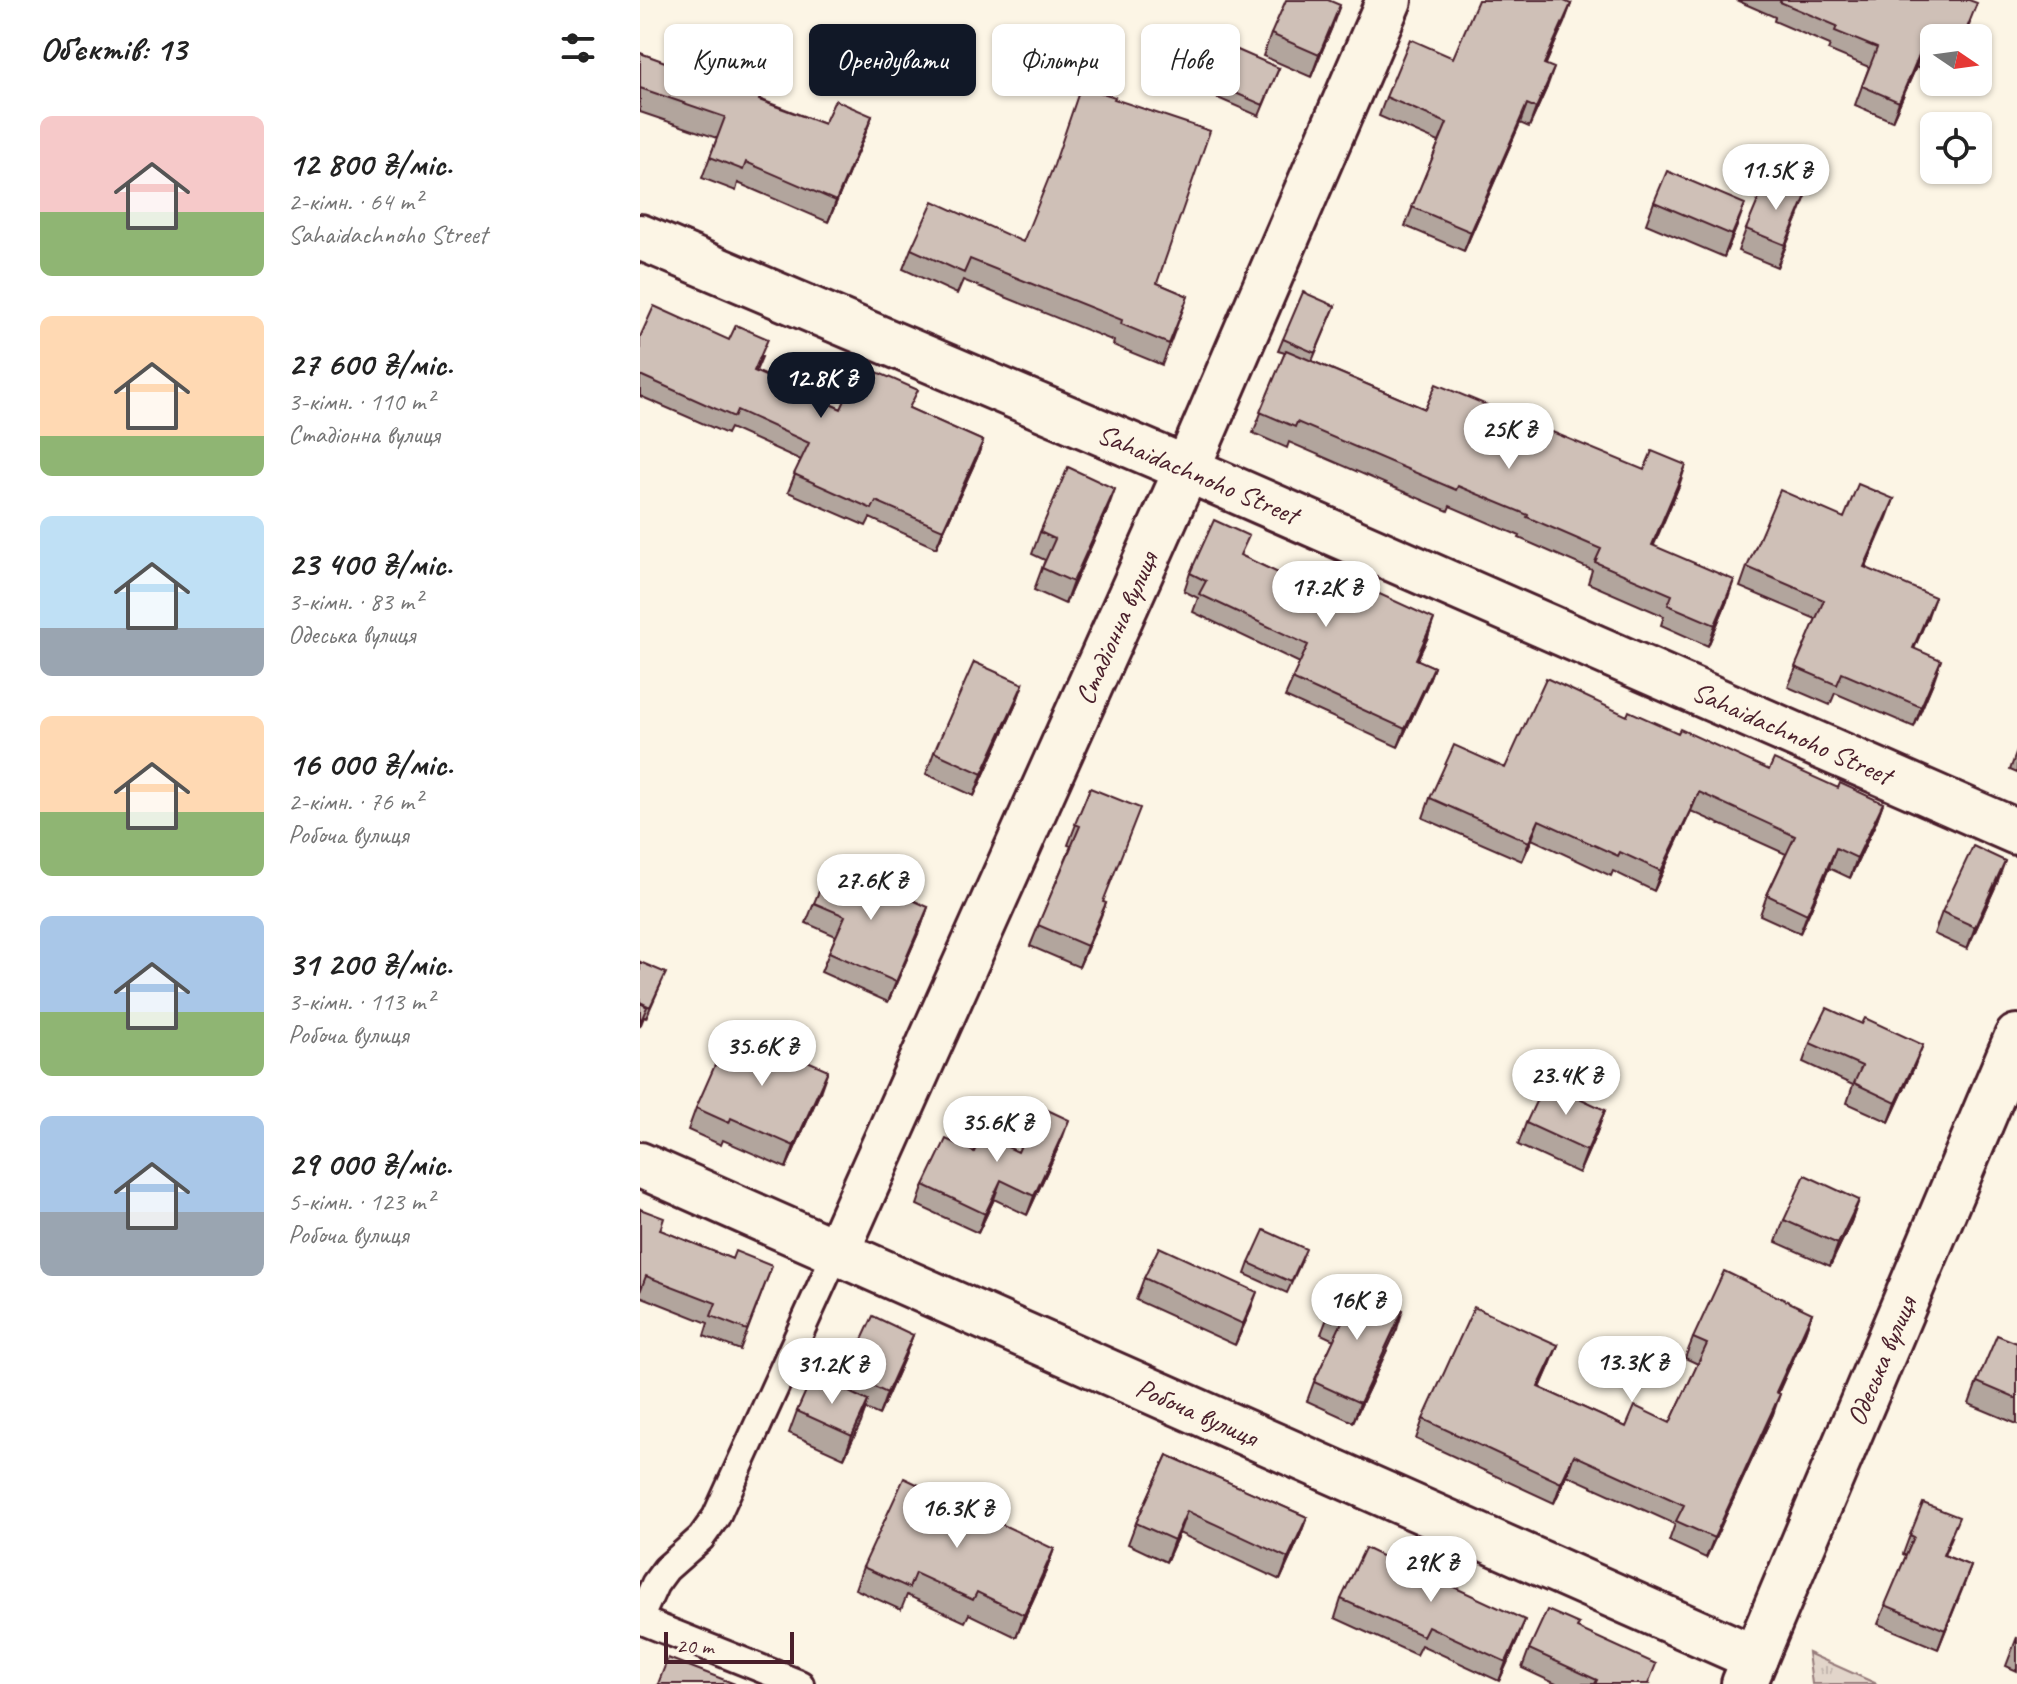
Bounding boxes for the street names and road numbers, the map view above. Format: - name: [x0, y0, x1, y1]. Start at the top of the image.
- street label: Sahaidachnoho Street: [1092, 416, 1307, 533]
- street label: Стадіонна вулиця: [1067, 544, 1166, 710]
- street label: Sahaidachnoho Street: [1687, 673, 1901, 794]
- street label: Одеська вулиця: [1838, 1289, 1925, 1431]
- street label: Робоча вулиця: [1131, 1370, 1266, 1455]

